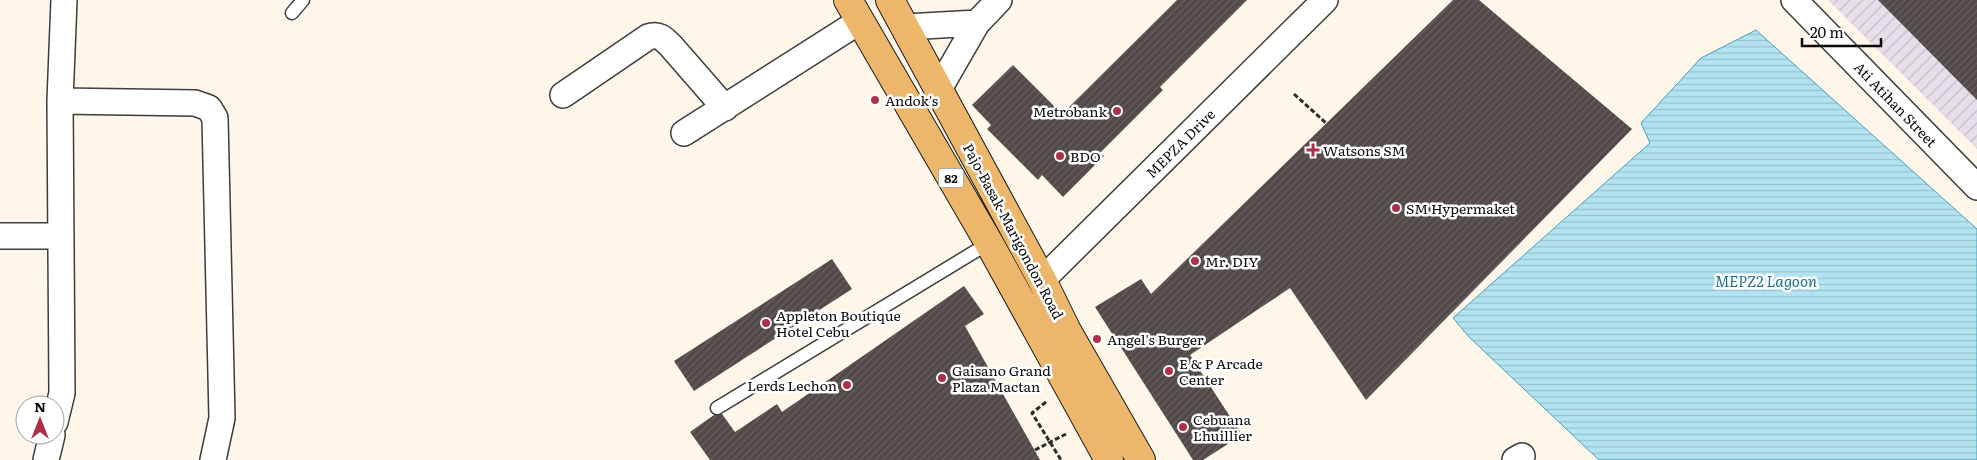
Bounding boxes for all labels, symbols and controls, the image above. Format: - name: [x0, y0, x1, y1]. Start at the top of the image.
- scale bar: [1802, 15, 1881, 47]
- text: 20 m: [1810, 20, 1844, 43]
- street label: Ati Atihan Street: [1850, 57, 1942, 151]
- place label: Andok's: [885, 90, 938, 110]
- marker: Andok's: [869, 94, 881, 106]
- place label: Metrobank: [1033, 101, 1107, 121]
- street label: MEPZA Drive: [1141, 104, 1219, 182]
- marker: Metrobank: [1111, 105, 1123, 117]
- street label: Pajo-Basak-Marigondon Road: [959, 139, 1069, 323]
- place label: Watsons SM: [1323, 140, 1406, 160]
- marker: Watsons SM: [1307, 144, 1319, 156]
- place label: BDO: [1070, 146, 1101, 166]
- marker: BDO: [1054, 150, 1066, 162]
- road number: 82: [938, 168, 964, 188]
- place label: SM Hypermaket: [1406, 198, 1515, 218]
- marker: SM Hypermaket: [1390, 202, 1402, 214]
- place label: Mr. DIY: [1205, 251, 1259, 271]
- marker: Mr. DIY: [1189, 255, 1201, 267]
- water label: MEPZ2 Lagoon: [1715, 269, 1817, 292]
- place label: Appleton Boutique Hotel Cebu: [776, 305, 901, 341]
- marker: Appleton Boutique Hotel Cebu: [760, 317, 772, 329]
- place label: Angel's Burger: [1107, 329, 1204, 349]
- marker: Angel's Burger: [1091, 333, 1103, 345]
- place label: E & P Arcade Center: [1179, 353, 1263, 389]
- place label: Gaisano Grand Plaza Mactan: [952, 360, 1051, 396]
- marker: E & P Arcade Center: [1163, 365, 1175, 377]
- marker: Gaisano Grand Plaza Mactan: [936, 372, 948, 384]
- place label: Lerds Lechon: [747, 375, 837, 395]
- marker: Lerds Lechon: [841, 379, 853, 391]
- north arrow: [15, 395, 65, 445]
- text: N: [34, 396, 46, 416]
- place label: Cebuana Lhuillier: [1193, 409, 1252, 445]
- marker: Cebuana Lhuillier: [1177, 421, 1189, 433]

